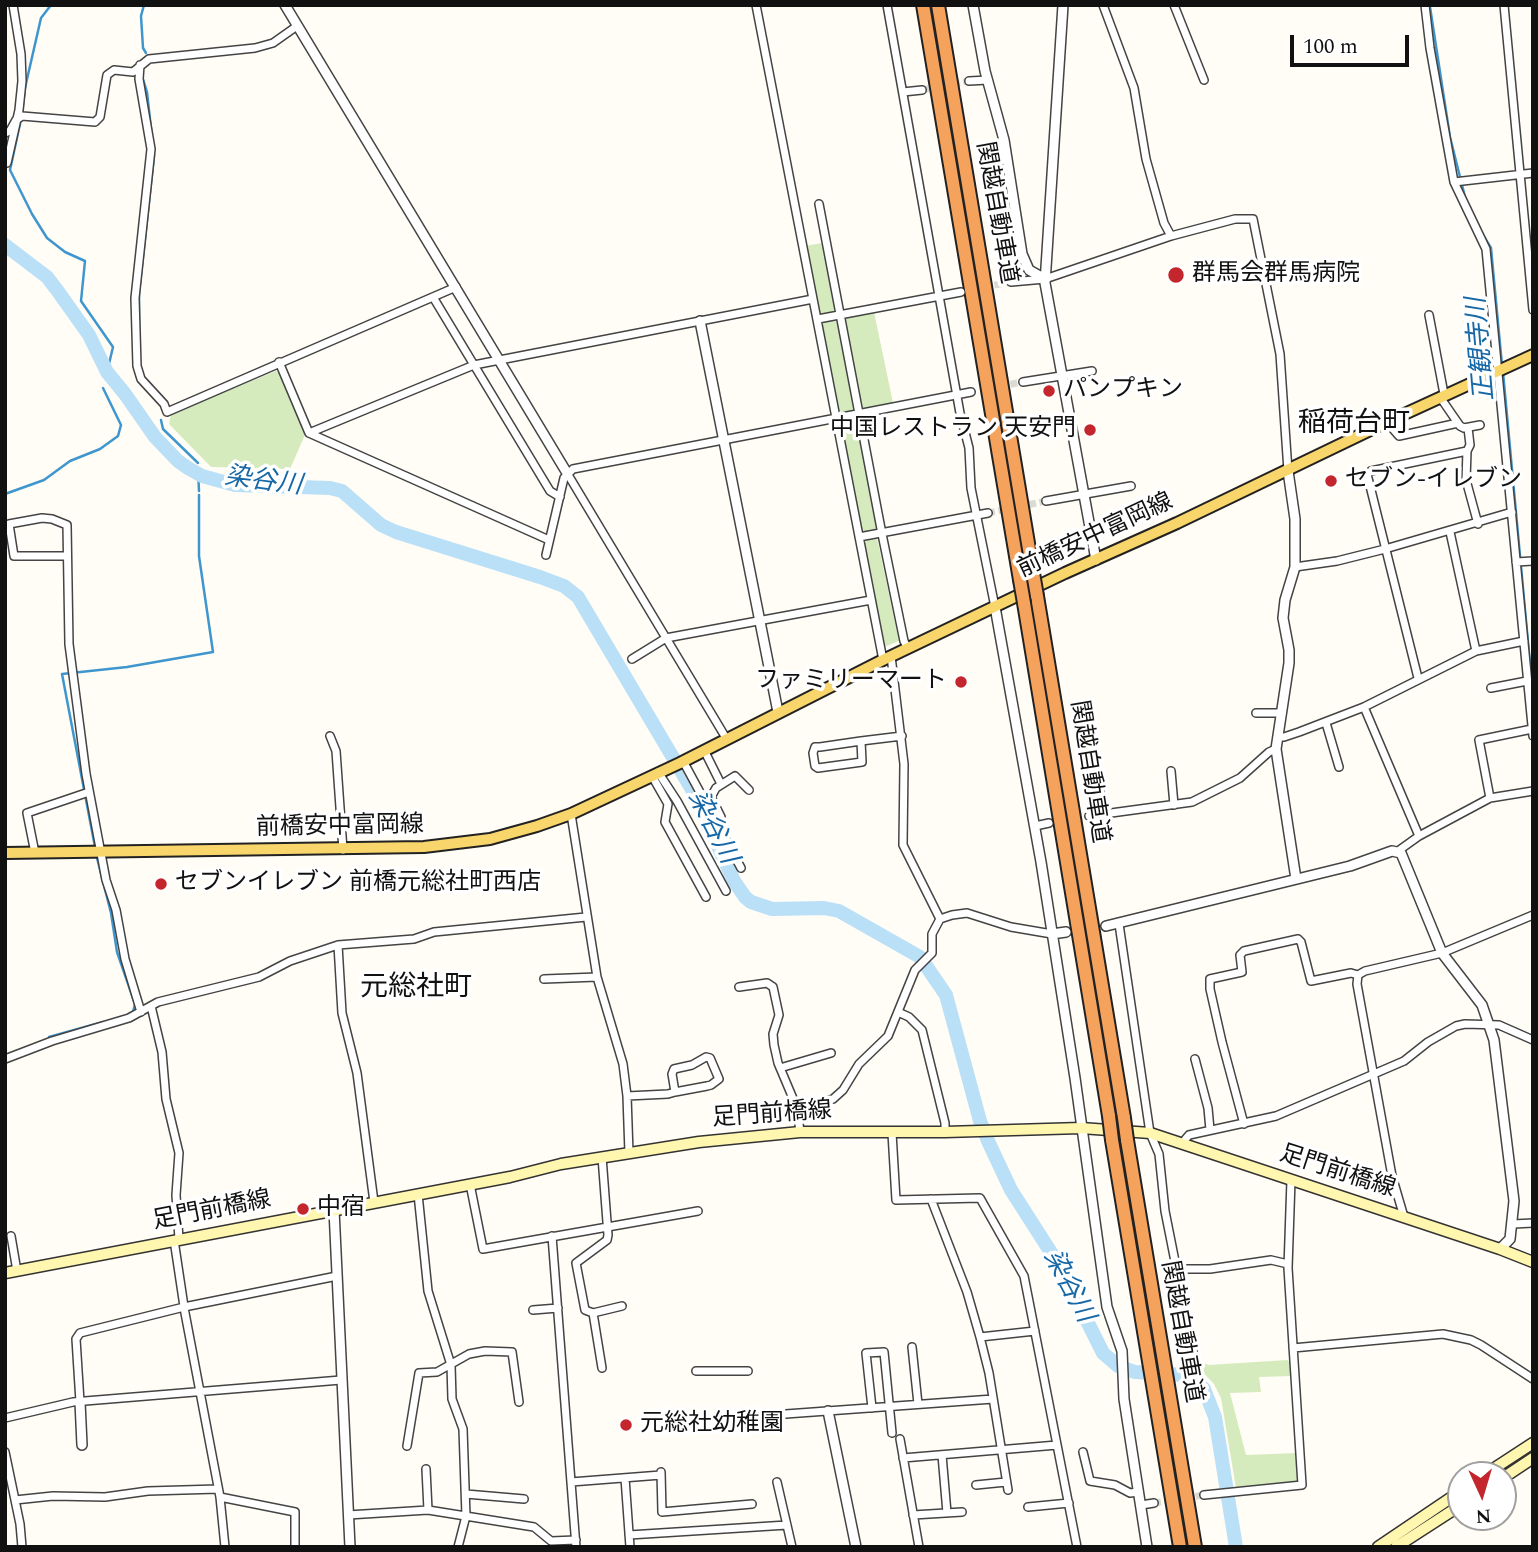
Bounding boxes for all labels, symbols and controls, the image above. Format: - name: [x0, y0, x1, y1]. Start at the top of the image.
- scale bar: [1293, 21, 1412, 65]
- text: 100 m: [1303, 31, 1358, 63]
- street label: 関越自動車道: [968, 140, 1022, 286]
- place label: 群馬会群馬病院: [1192, 261, 1360, 289]
- marker: 群馬会群馬病院: [1166, 265, 1186, 285]
- water label: 正観寺川: [1463, 296, 1503, 402]
- place label: パンプキン: [1063, 377, 1183, 405]
- marker: パンプキン: [1041, 383, 1057, 399]
- district label: 稲荷台町: [1298, 409, 1410, 443]
- place label: 中国レストラン 天安門: [830, 416, 1076, 444]
- marker: 中国レストラン 天安門: [1082, 422, 1098, 438]
- water label: 染谷川: [222, 463, 304, 503]
- place label: セブン-イレブン: [1345, 467, 1522, 495]
- marker: セブン-イレブン: [1323, 473, 1339, 489]
- street label: 前橋安中富岡線: [1014, 488, 1178, 586]
- place label: ファミリーマート: [755, 668, 947, 696]
- marker: ファミリーマート: [953, 674, 969, 690]
- street label: 関越自動車道: [1063, 699, 1113, 845]
- water label: 染谷川: [679, 786, 743, 870]
- street label: 前橋安中富岡線: [256, 812, 424, 844]
- place label: セブンイレブン 前橋元総社町西店: [175, 870, 541, 898]
- marker: セブンイレブン 前橋元総社町西店: [153, 876, 169, 892]
- district label: 元総社町: [360, 973, 472, 1007]
- street label: 足門前橋線: [711, 1097, 833, 1135]
- street label: 足門前橋線: [1275, 1141, 1399, 1205]
- street label: 足門前橋線: [150, 1186, 274, 1238]
- place label: 中宿: [317, 1195, 365, 1223]
- marker: 中宿: [295, 1201, 311, 1217]
- water label: 染谷川: [1035, 1245, 1099, 1329]
- street label: 関越自動車道: [1153, 1259, 1207, 1405]
- place label: 元総社幼稚園: [640, 1411, 784, 1439]
- marker: 元総社幼稚園: [618, 1417, 634, 1433]
- north arrow: [1447, 1461, 1517, 1531]
- text: N: [1475, 1500, 1492, 1530]

